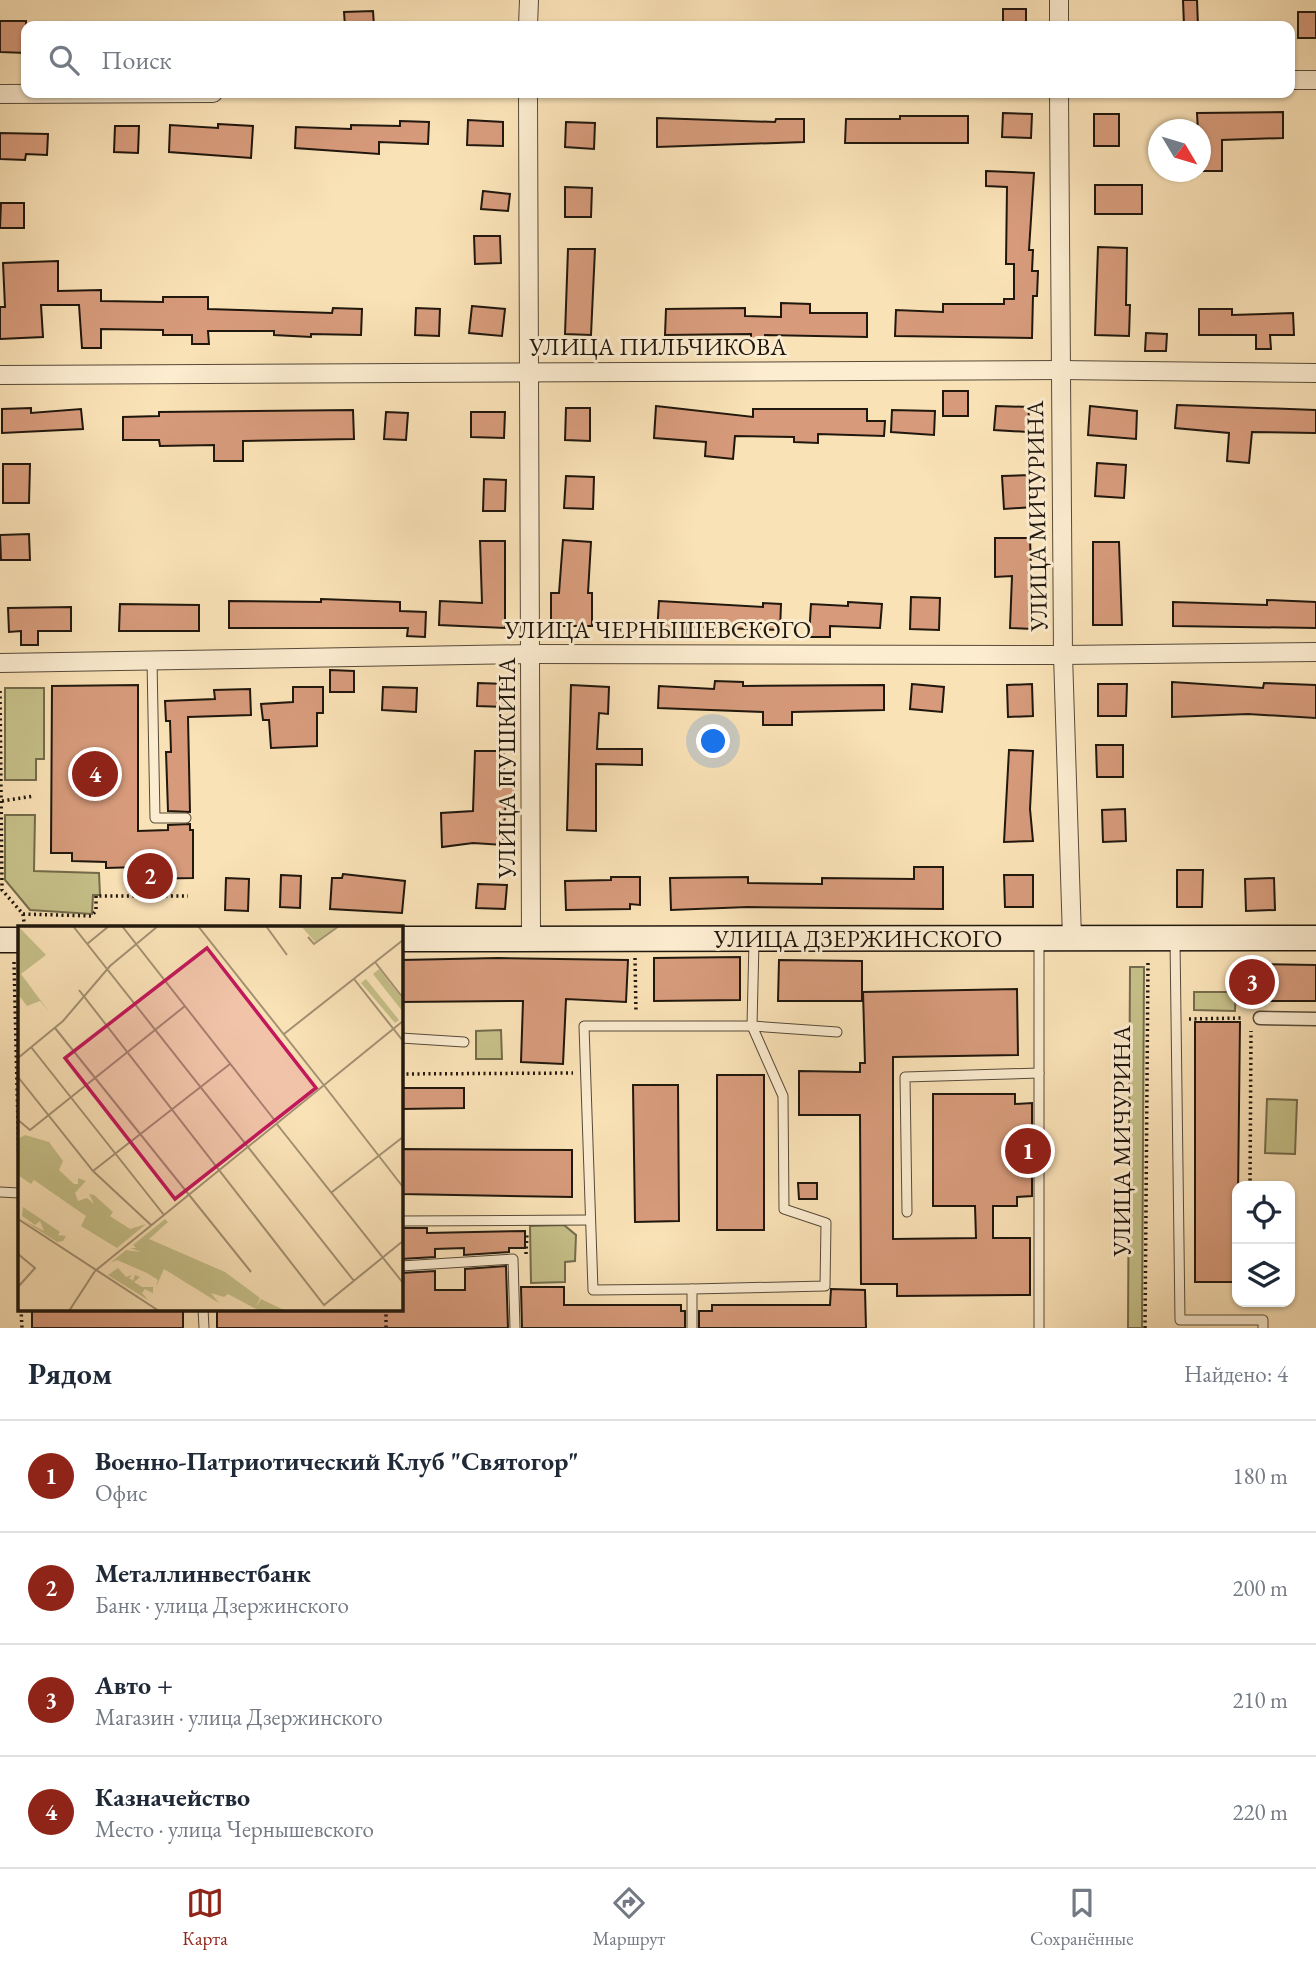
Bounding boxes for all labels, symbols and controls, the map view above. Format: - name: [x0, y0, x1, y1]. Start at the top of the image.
- search box: [21, 21, 1295, 98]
- icon: search: [45, 41, 83, 79]
- text: Поиск: [101, 43, 172, 77]
- north arrow: [1148, 119, 1211, 182]
- street label: УЛИЦА ПИЛЬЧИКОВА: [528, 331, 787, 362]
- street label: УЛИЦА МИЧУРИНА: [1019, 400, 1054, 633]
- street label: УЛИЦА ЧЕРНЫШЕВСКОГО: [504, 614, 811, 645]
- street label: УЛИЦА ПУШКИНА: [491, 657, 522, 880]
- your location: [696, 724, 730, 758]
- pin: 4: [72, 748, 118, 800]
- pin: 2: [127, 850, 173, 902]
- street label: УЛИЦА ДЗЕРЖИНСКОГО: [713, 923, 1002, 954]
- inset map: [18, 926, 402, 1310]
- pin: 3: [1229, 956, 1275, 1008]
- street label: УЛИЦА МИЧУРИНА: [1106, 1025, 1137, 1258]
- pin: 1: [1005, 1125, 1051, 1177]
- map controls: [1232, 1181, 1295, 1307]
- button: locate: [1232, 1181, 1295, 1244]
- button: layers: [1232, 1244, 1295, 1307]
- text: Рядом: [28, 1354, 112, 1393]
- text: Найдено: 4: [1184, 1359, 1288, 1389]
- text: Военно-Патриотический Клуб "Святогор": [95, 1444, 579, 1478]
- text: 1: [45, 1461, 57, 1491]
- text: 180 m: [1232, 1461, 1288, 1491]
- text: Офис: [95, 1478, 148, 1508]
- text: Металлинвестбанк: [95, 1556, 311, 1590]
- text: 2: [45, 1573, 57, 1603]
- text: 200 m: [1232, 1573, 1288, 1603]
- text: Банк · улица Дзержинского: [95, 1590, 349, 1620]
- text: Авто +: [95, 1668, 173, 1702]
- text: 3: [45, 1685, 57, 1715]
- text: 210 m: [1232, 1685, 1288, 1715]
- text: Магазин · улица Дзержинского: [95, 1702, 383, 1732]
- text: Казначейство: [95, 1780, 250, 1814]
- text: 4: [45, 1797, 57, 1827]
- text: 220 m: [1232, 1797, 1288, 1827]
- text: Место · улица Чернышевского: [95, 1814, 374, 1844]
- tab: Карта: [182, 1884, 228, 1951]
- tab: Маршрут: [592, 1884, 665, 1951]
- tab: Сохранённые: [1030, 1884, 1134, 1951]

